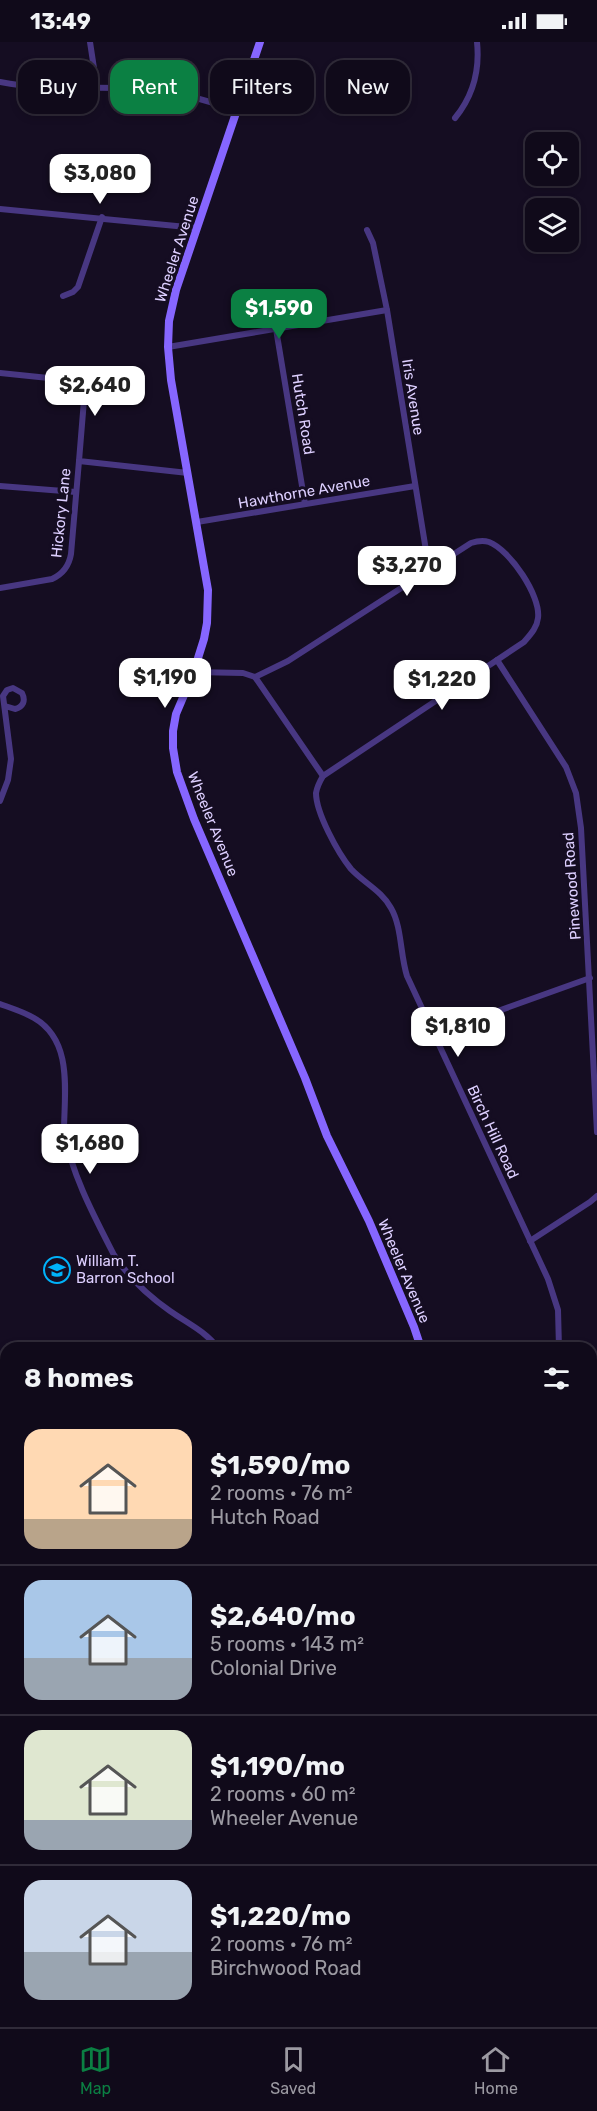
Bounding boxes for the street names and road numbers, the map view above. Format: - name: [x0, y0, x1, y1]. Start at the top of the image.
- street label: Wheeler Avenue: [151, 193, 203, 305]
- street label: Iris Avenue: [398, 358, 428, 436]
- street label: Hutch Road: [288, 372, 318, 456]
- street label: Hickory Lane: [47, 467, 75, 559]
- street label: Hawthorne Avenue: [237, 472, 371, 512]
- street label: Wheeler Avenue: [184, 769, 242, 879]
- street label: Pinewood Road: [559, 832, 585, 940]
- street label: Birch Hill Road: [463, 1082, 523, 1182]
- street label: Wheeler Avenue: [374, 1216, 434, 1326]

